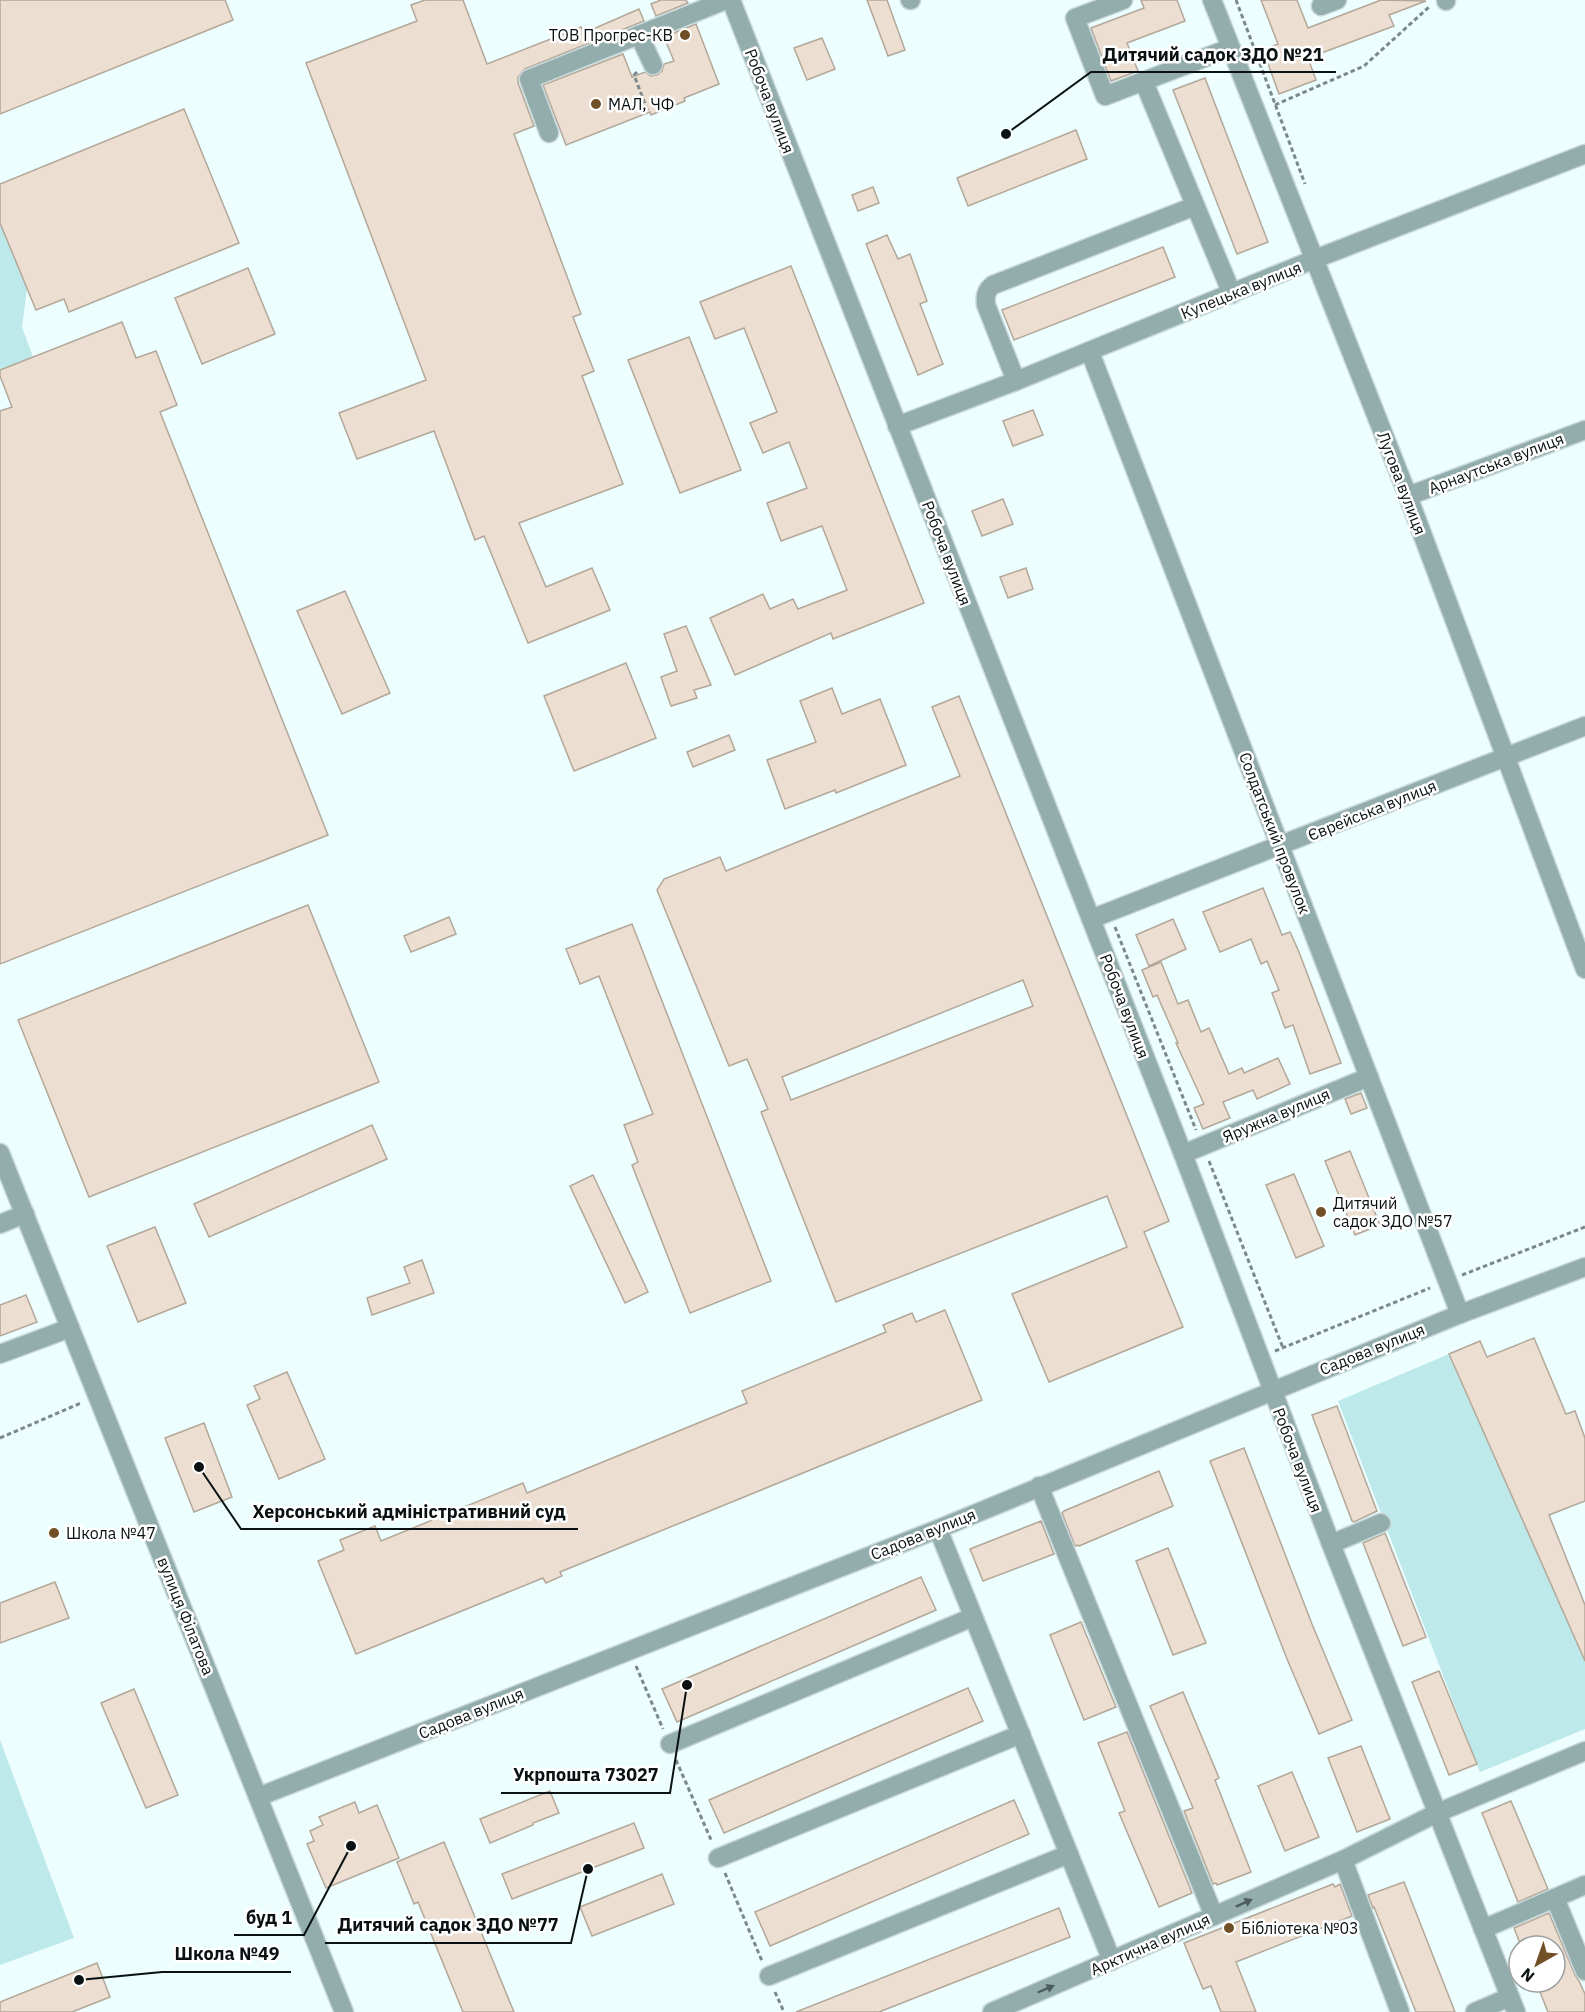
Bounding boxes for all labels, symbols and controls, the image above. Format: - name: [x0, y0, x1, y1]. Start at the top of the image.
- place label: ТОВ Прогрес-КВ: [549, 25, 673, 45]
- marker: ТОВ Прогрес-КВ: [678, 28, 692, 42]
- callout: Дитячий садок ЗДО №21: [1091, 36, 1336, 72]
- text: Дитячий садок ЗДО №21: [1102, 43, 1324, 66]
- street label: Робоча вулиця: [741, 46, 799, 156]
- place label: МАЛ, ЧФ: [608, 94, 674, 114]
- marker: МАЛ, ЧФ: [589, 97, 603, 111]
- street label: Купецька вулиця: [1178, 257, 1304, 323]
- street label: Арнаутська вулиця: [1426, 428, 1566, 498]
- street label: Лугова вулиця: [1373, 429, 1431, 537]
- street label: Робоча вулиця: [918, 498, 976, 608]
- street label: Солдатський провулок: [1235, 749, 1315, 917]
- street label: Єврейська вулиця: [1305, 775, 1439, 845]
- street label: Робоча вулиця: [1096, 951, 1154, 1061]
- street label: Яружна вулиця: [1219, 1083, 1333, 1147]
- place label: Дитячий садок ЗДО №57: [1333, 1193, 1453, 1231]
- marker: Дитячий садок ЗДО №57: [1314, 1205, 1328, 1219]
- street label: Садова вулиця: [1316, 1319, 1428, 1379]
- street label: Робоча вулиця: [1269, 1405, 1327, 1515]
- callout: Херсонський адміністративний суд: [241, 1493, 578, 1529]
- text: Херсонський адміністративний суд: [252, 1500, 566, 1523]
- street label: Садова вулиця: [867, 1504, 979, 1564]
- place label: Школа №47: [66, 1523, 156, 1543]
- marker: Школа №47: [47, 1526, 61, 1540]
- street label: вулиця Філатова: [153, 1554, 219, 1678]
- street label: Садова вулиця: [415, 1683, 527, 1743]
- callout: Укрпошта 73027: [501, 1757, 670, 1793]
- text: Укрпошта 73027: [513, 1763, 659, 1786]
- one-way arrow: [1235, 1898, 1253, 1908]
- callout: буд 1: [234, 1899, 304, 1935]
- text: буд 1: [246, 1906, 292, 1929]
- callout: Дитячий садок ЗДО №77: [325, 1907, 571, 1943]
- street label: Арктична вулиця: [1087, 1909, 1213, 1979]
- text: Дитячий садок ЗДО №77: [337, 1913, 559, 1936]
- place label: Бібліотека №03: [1241, 1918, 1359, 1938]
- marker: Бібліотека №03: [1222, 1921, 1236, 1935]
- north arrow: [1507, 1934, 1567, 1994]
- callout: Школа №49: [162, 1936, 291, 1972]
- text: Школа №49: [174, 1942, 280, 1965]
- text: N: [1516, 1964, 1538, 1987]
- one-way arrow: [1037, 1984, 1055, 1994]

